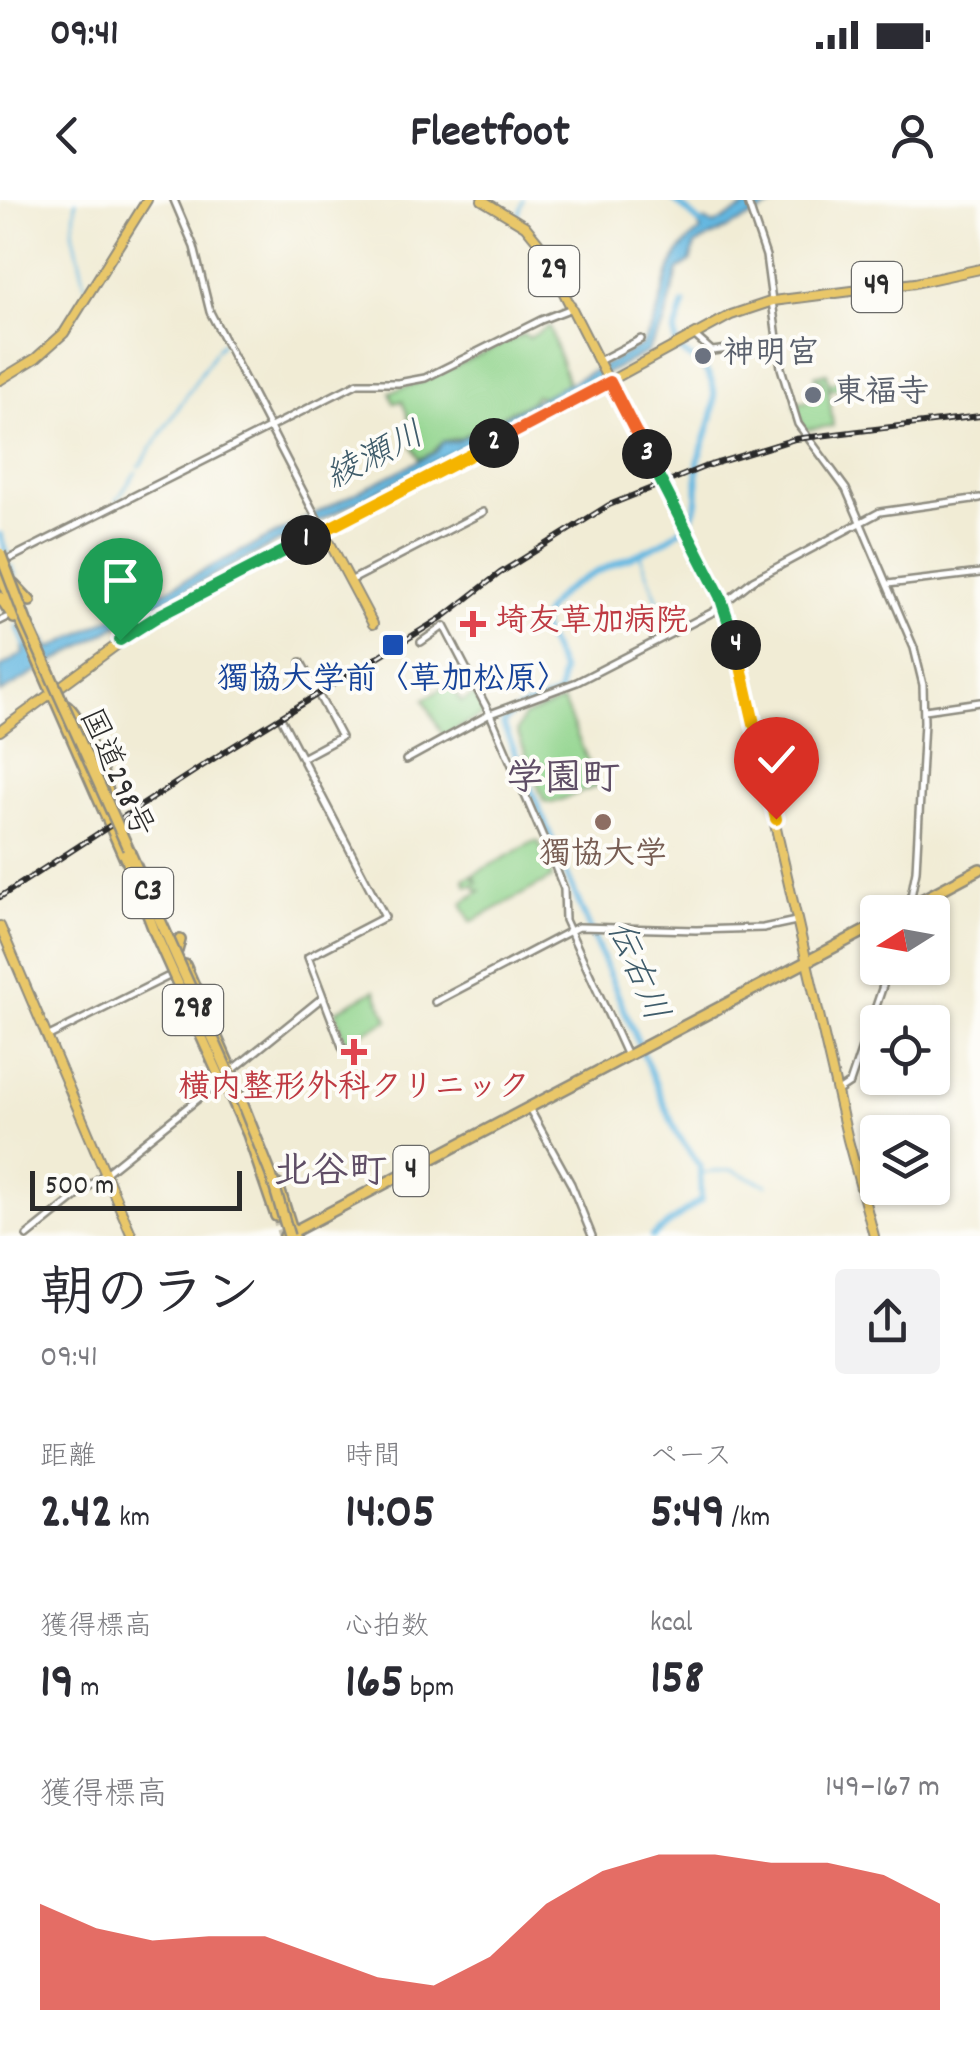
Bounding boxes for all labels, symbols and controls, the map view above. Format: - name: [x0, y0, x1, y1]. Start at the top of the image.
- text: 09:41: [50, 8, 119, 63]
- text: Fleetfoot: [410, 103, 570, 167]
- icon: back: [40, 108, 95, 163]
- icon: person: [885, 108, 940, 163]
- road number: 29: [529, 246, 579, 296]
- road number: 49: [852, 262, 902, 312]
- place label: 神明宮: [723, 333, 819, 379]
- marker: 神明宮: [692, 345, 714, 367]
- place label: 東福寺: [833, 372, 929, 418]
- marker: 東福寺: [802, 384, 824, 406]
- water label: 綾瀬川: [318, 412, 434, 504]
- pin: 2: [469, 418, 519, 468]
- text: 2: [488, 423, 500, 463]
- pin: 3: [622, 429, 672, 479]
- text: 3: [641, 434, 653, 474]
- pin: 1: [281, 515, 331, 565]
- text: 1: [303, 520, 309, 560]
- pin: [78, 538, 163, 641]
- icon: arrive: [93, 553, 148, 608]
- place label: 埼友草加病院: [496, 601, 688, 647]
- marker: 埼友草加病院: [460, 611, 486, 637]
- pin: 4: [711, 620, 761, 670]
- text: 4: [730, 625, 742, 665]
- marker: 獨協大学前〈草加松原〉: [380, 632, 406, 658]
- place label: 獨協大学前〈草加松原〉: [217, 659, 569, 705]
- street label: 国道298号: [65, 702, 163, 846]
- pin: [734, 717, 819, 820]
- icon: check: [749, 732, 804, 787]
- district label: 学園町: [506, 754, 620, 809]
- marker: 獨協大学: [592, 811, 614, 833]
- place label: 獨協大学: [539, 834, 667, 880]
- road number: C3: [123, 868, 173, 918]
- north arrow: [860, 895, 950, 985]
- map controls: [860, 895, 950, 1205]
- water label: 伝右川: [591, 914, 679, 1030]
- road number: 298: [163, 985, 223, 1035]
- button: locate: [860, 1005, 950, 1095]
- marker: 横内整形外科クリニック: [341, 1039, 367, 1065]
- place label: 横内整形外科クリニック: [178, 1067, 530, 1113]
- button: layers: [860, 1115, 950, 1205]
- road number: 4: [394, 1146, 428, 1196]
- district label: 北谷町: [273, 1147, 387, 1202]
- scale bar: [30, 1166, 242, 1210]
- text: 500 m: [45, 1168, 114, 1208]
- text: 朝のラン: [40, 1259, 260, 1338]
- button: share: [835, 1269, 940, 1374]
- text: 09:41: [40, 1336, 98, 1382]
- text: 距離: [40, 1439, 96, 1479]
- text: 時間: [345, 1439, 401, 1479]
- text: ペース: [650, 1439, 732, 1479]
- text: 2.42: [40, 1479, 113, 1551]
- text: 14:05: [345, 1479, 435, 1551]
- text: 5:49: [650, 1479, 725, 1551]
- text: km: [113, 1500, 150, 1540]
- text: /km: [725, 1500, 770, 1540]
- text: kcal: [650, 1605, 693, 1645]
- text: 獲得標高: [40, 1609, 152, 1649]
- text: 心拍数: [345, 1609, 429, 1649]
- text: 158: [650, 1645, 704, 1717]
- text: 19: [40, 1649, 74, 1721]
- text: 165: [345, 1649, 404, 1721]
- text: m: [74, 1670, 100, 1710]
- text: bpm: [404, 1670, 454, 1710]
- text: 149–167 m: [825, 1766, 940, 1812]
- text: 獲得標高: [40, 1774, 168, 1820]

